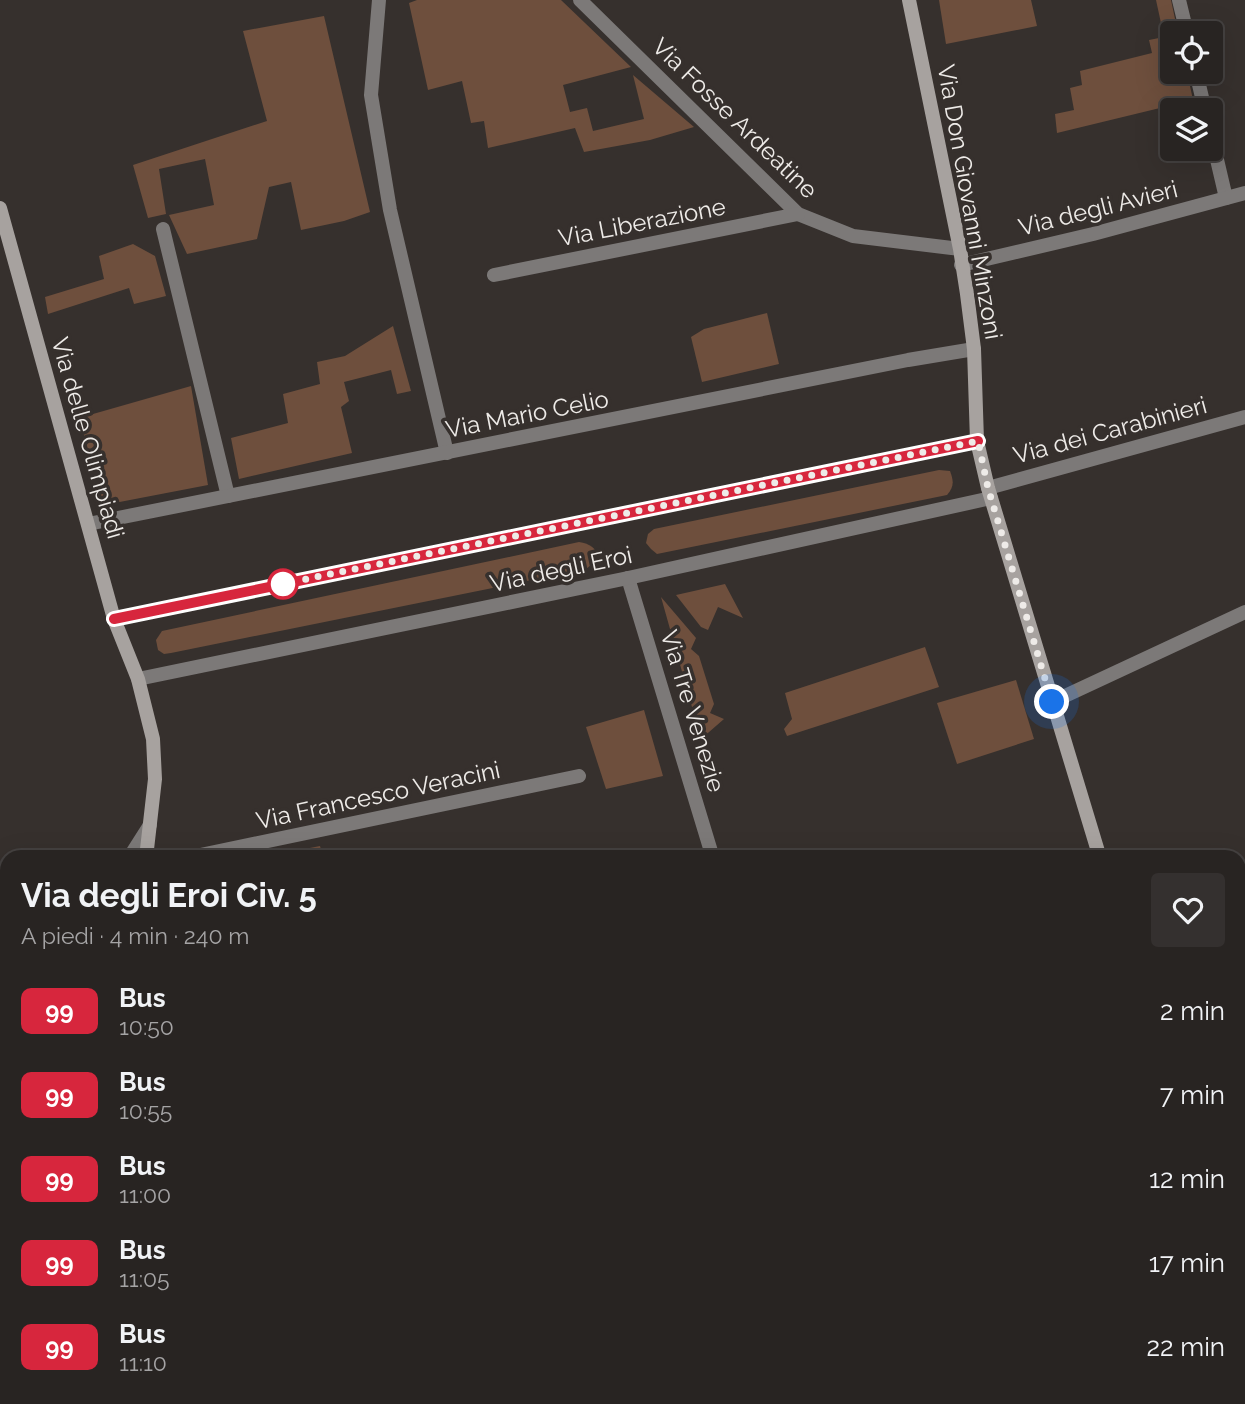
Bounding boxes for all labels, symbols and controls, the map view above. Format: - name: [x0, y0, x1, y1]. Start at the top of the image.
- map controls: [1160, 21, 1223, 161]
- button: locate: [1160, 21, 1223, 84]
- street label: Via Fosse Ardeatine: [646, 32, 824, 204]
- street label: Via Don Giovanni Minzoni: [932, 62, 1008, 342]
- button: layers: [1160, 98, 1223, 161]
- street label: Via degli Avieri: [1015, 174, 1181, 242]
- street label: Via Liberazione: [556, 192, 728, 252]
- street label: Via delle Olimpiadi: [45, 334, 131, 542]
- street label: Via Mario Celio: [443, 384, 611, 444]
- street label: Via dei Carabinieri: [1010, 390, 1210, 470]
- street label: Via degli Eroi: [487, 540, 635, 598]
- unlabelled marker: [268, 569, 298, 599]
- street label: Via Tre Venezie: [655, 627, 731, 795]
- your location: [1034, 684, 1069, 719]
- street label: Via Francesco Veracini: [253, 755, 503, 835]
- button: heart: [1151, 873, 1225, 947]
- text: Via degli Eroi Civ. 5: [21, 876, 317, 915]
- text: A piedi · 4 min · 240 m: [21, 922, 249, 949]
- text: Bus: [119, 983, 166, 1013]
- text: 99: [45, 996, 74, 1025]
- text: 2 min: [1160, 996, 1225, 1026]
- text: 10:50: [119, 1013, 174, 1040]
- text: Bus: [119, 1067, 166, 1097]
- text: 99: [45, 1080, 74, 1109]
- text: 7 min: [1160, 1080, 1225, 1110]
- text: 10:55: [119, 1097, 172, 1124]
- text: Bus: [119, 1151, 166, 1181]
- text: 99: [45, 1164, 74, 1193]
- text: 12 min: [1149, 1164, 1225, 1194]
- text: 11:00: [119, 1181, 171, 1208]
- text: Bus: [119, 1235, 166, 1265]
- text: 99: [45, 1248, 74, 1277]
- text: 17 min: [1149, 1248, 1225, 1278]
- text: 11:05: [119, 1265, 170, 1292]
- text: Bus: [119, 1319, 166, 1349]
- text: 99: [45, 1332, 74, 1361]
- text: 22 min: [1147, 1332, 1225, 1362]
- text: 11:10: [119, 1349, 167, 1376]

